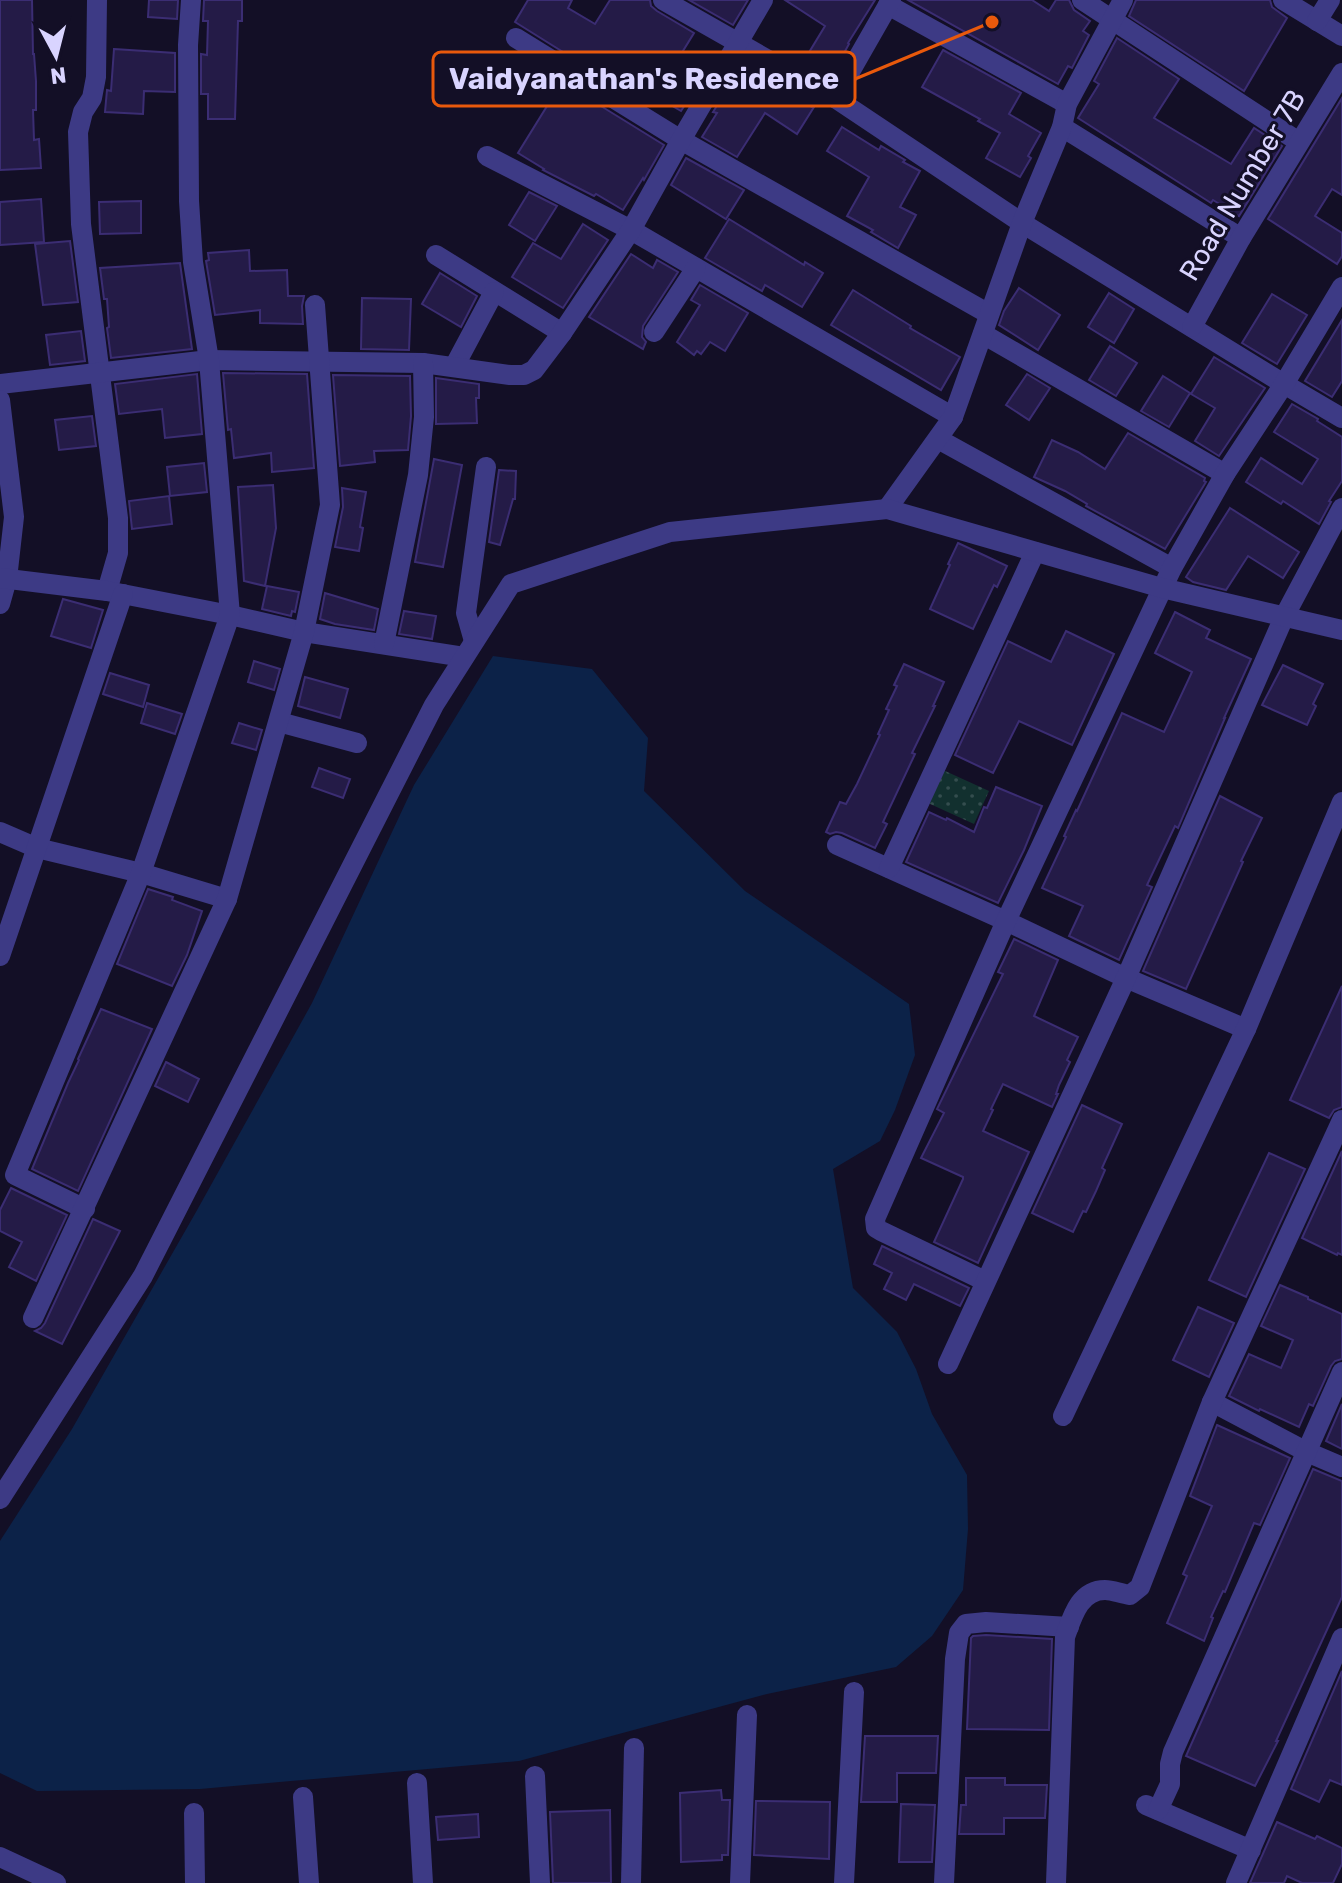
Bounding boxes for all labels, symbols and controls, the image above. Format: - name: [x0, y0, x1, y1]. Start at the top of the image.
- north arrow: [16, 16, 96, 96]
- callout: Vaidyanathan's Residence: [433, 52, 855, 106]
- text: N: [49, 61, 68, 90]
- text: Vaidyanathan's Residence: [449, 61, 839, 97]
- street label: Road Number 7B: [1172, 84, 1312, 287]

